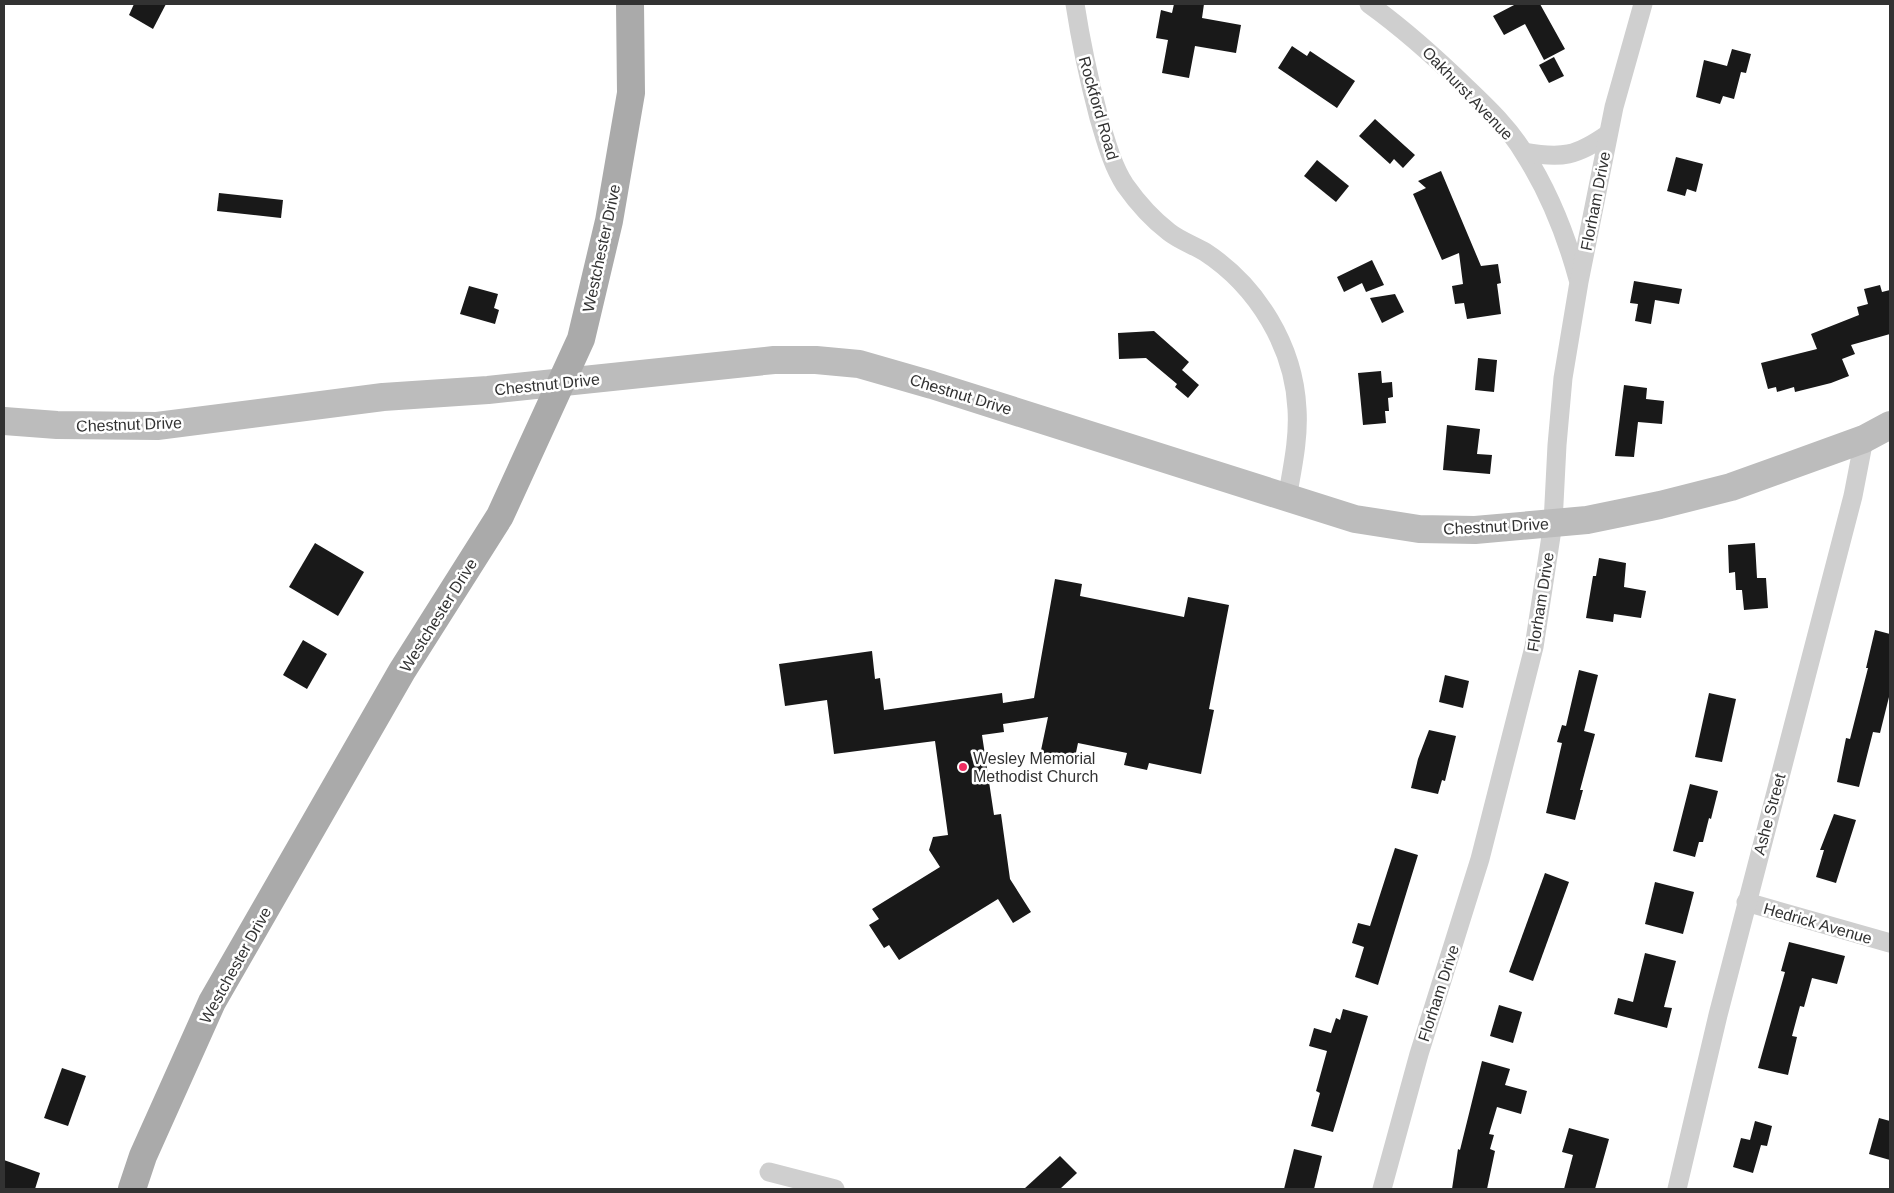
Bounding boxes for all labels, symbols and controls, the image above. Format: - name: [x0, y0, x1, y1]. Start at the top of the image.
- street label: Oakhurst Avenue: [1419, 43, 1516, 143]
- street label: Rockford Road: [1076, 55, 1121, 162]
- street label: Florham Drive: [1578, 150, 1613, 252]
- street label: Westchester Drive: [580, 182, 623, 314]
- street label: Chestnut Drive: [494, 371, 601, 398]
- street label: Chestnut Drive: [908, 371, 1014, 418]
- street label: Chestnut Drive: [76, 414, 182, 435]
- street label: Chestnut Drive: [1443, 515, 1549, 538]
- street label: Florham Drive: [1524, 551, 1557, 653]
- street label: Westchester Drive: [397, 555, 480, 675]
- place label: Wesley Memorial Methodist Church: [973, 750, 1098, 785]
- marker: Wesley Memorial Methodist Church: [957, 761, 969, 773]
- street label: Ashe Street: [1750, 771, 1789, 857]
- street label: Hedrick Avenue: [1762, 900, 1874, 947]
- street label: Westchester Drive: [196, 904, 275, 1026]
- street label: Florham Drive: [1415, 943, 1462, 1044]

